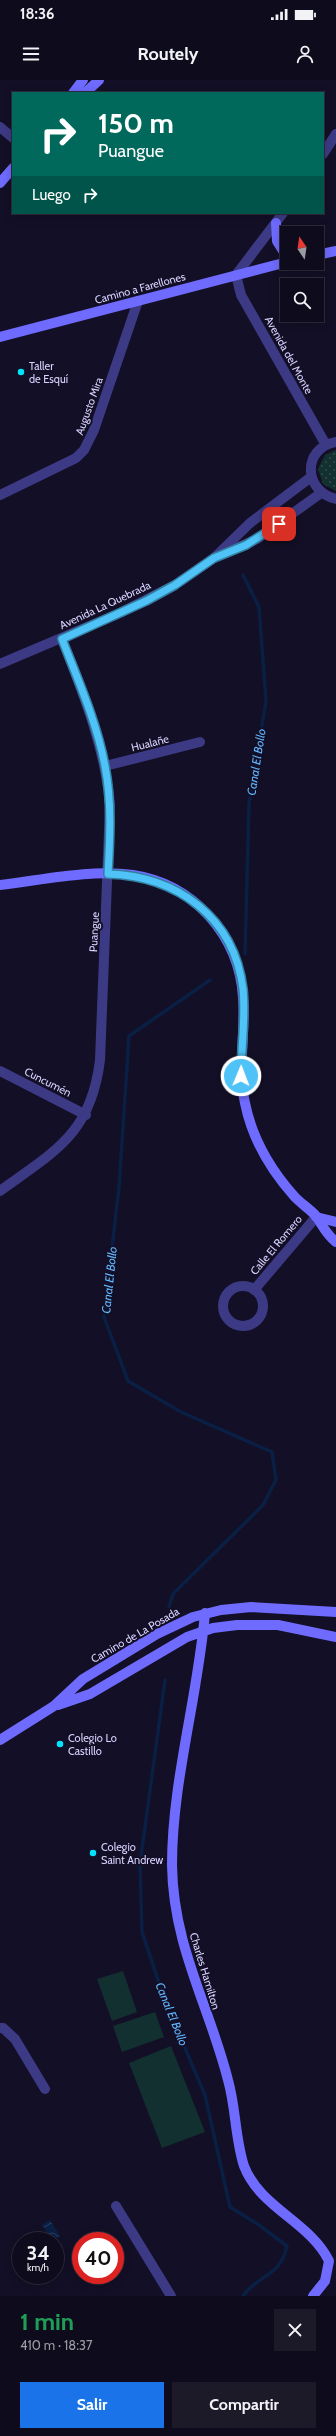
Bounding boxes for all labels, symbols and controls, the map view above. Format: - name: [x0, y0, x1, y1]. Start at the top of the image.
- text: 18:36: [20, 5, 54, 23]
- icon: menu: [20, 43, 42, 65]
- text: Routely: [138, 43, 198, 65]
- icon: person: [294, 43, 316, 65]
- text: 150 m: [98, 106, 174, 140]
- icon: right: [32, 108, 84, 160]
- text: Puangue: [98, 140, 164, 162]
- icon: right: [79, 184, 101, 206]
- text: Luego: [32, 186, 71, 204]
- north arrow: [280, 226, 324, 270]
- map controls: [280, 226, 324, 322]
- street label: Camino a Farellones: [93, 269, 187, 307]
- button: search: [280, 278, 324, 322]
- street label: Avenida del Monte: [262, 314, 316, 397]
- place label: Taller de Esquí: [29, 359, 69, 386]
- marker: Taller de Esquí: [16, 367, 26, 377]
- street label: Augusto Mira: [72, 375, 106, 437]
- pin: [262, 507, 296, 541]
- icon: arrive: [268, 513, 290, 535]
- street label: Avenida La Quebrada: [57, 577, 153, 632]
- water label: Canal El Bollo: [243, 728, 269, 796]
- street label: Hualañe: [130, 731, 171, 754]
- street label: Puangue: [86, 911, 102, 952]
- position arrow: [220, 1055, 262, 1097]
- street label: Cuncumén: [22, 1064, 74, 1100]
- street label: Calle El Romero: [247, 1212, 305, 1278]
- water label: Canal El Bollo: [98, 1246, 120, 1314]
- street label: Camino de La Posada: [88, 1604, 182, 1666]
- place label: Colegio Lo Castillo: [68, 1731, 117, 1758]
- marker: Colegio Lo Castillo: [55, 1739, 65, 1749]
- place label: Colegio Saint Andrew: [101, 1840, 163, 1867]
- marker: Colegio Saint Andrew: [88, 1848, 98, 1858]
- street label: Charles Hamilton: [187, 1931, 223, 2011]
- water label: Canal El Bollo: [152, 1980, 192, 2048]
- speed limit sign: 40: [72, 2232, 124, 2284]
- text: 34: [26, 2241, 50, 2265]
- text: km/h: [27, 2261, 49, 2274]
- text: 1 min: [20, 2307, 74, 2336]
- button: close: [274, 2309, 316, 2351]
- text: 410 m · 18:37: [20, 2337, 93, 2353]
- button: Salir: [20, 2382, 164, 2428]
- button: Compartir: [172, 2382, 316, 2428]

